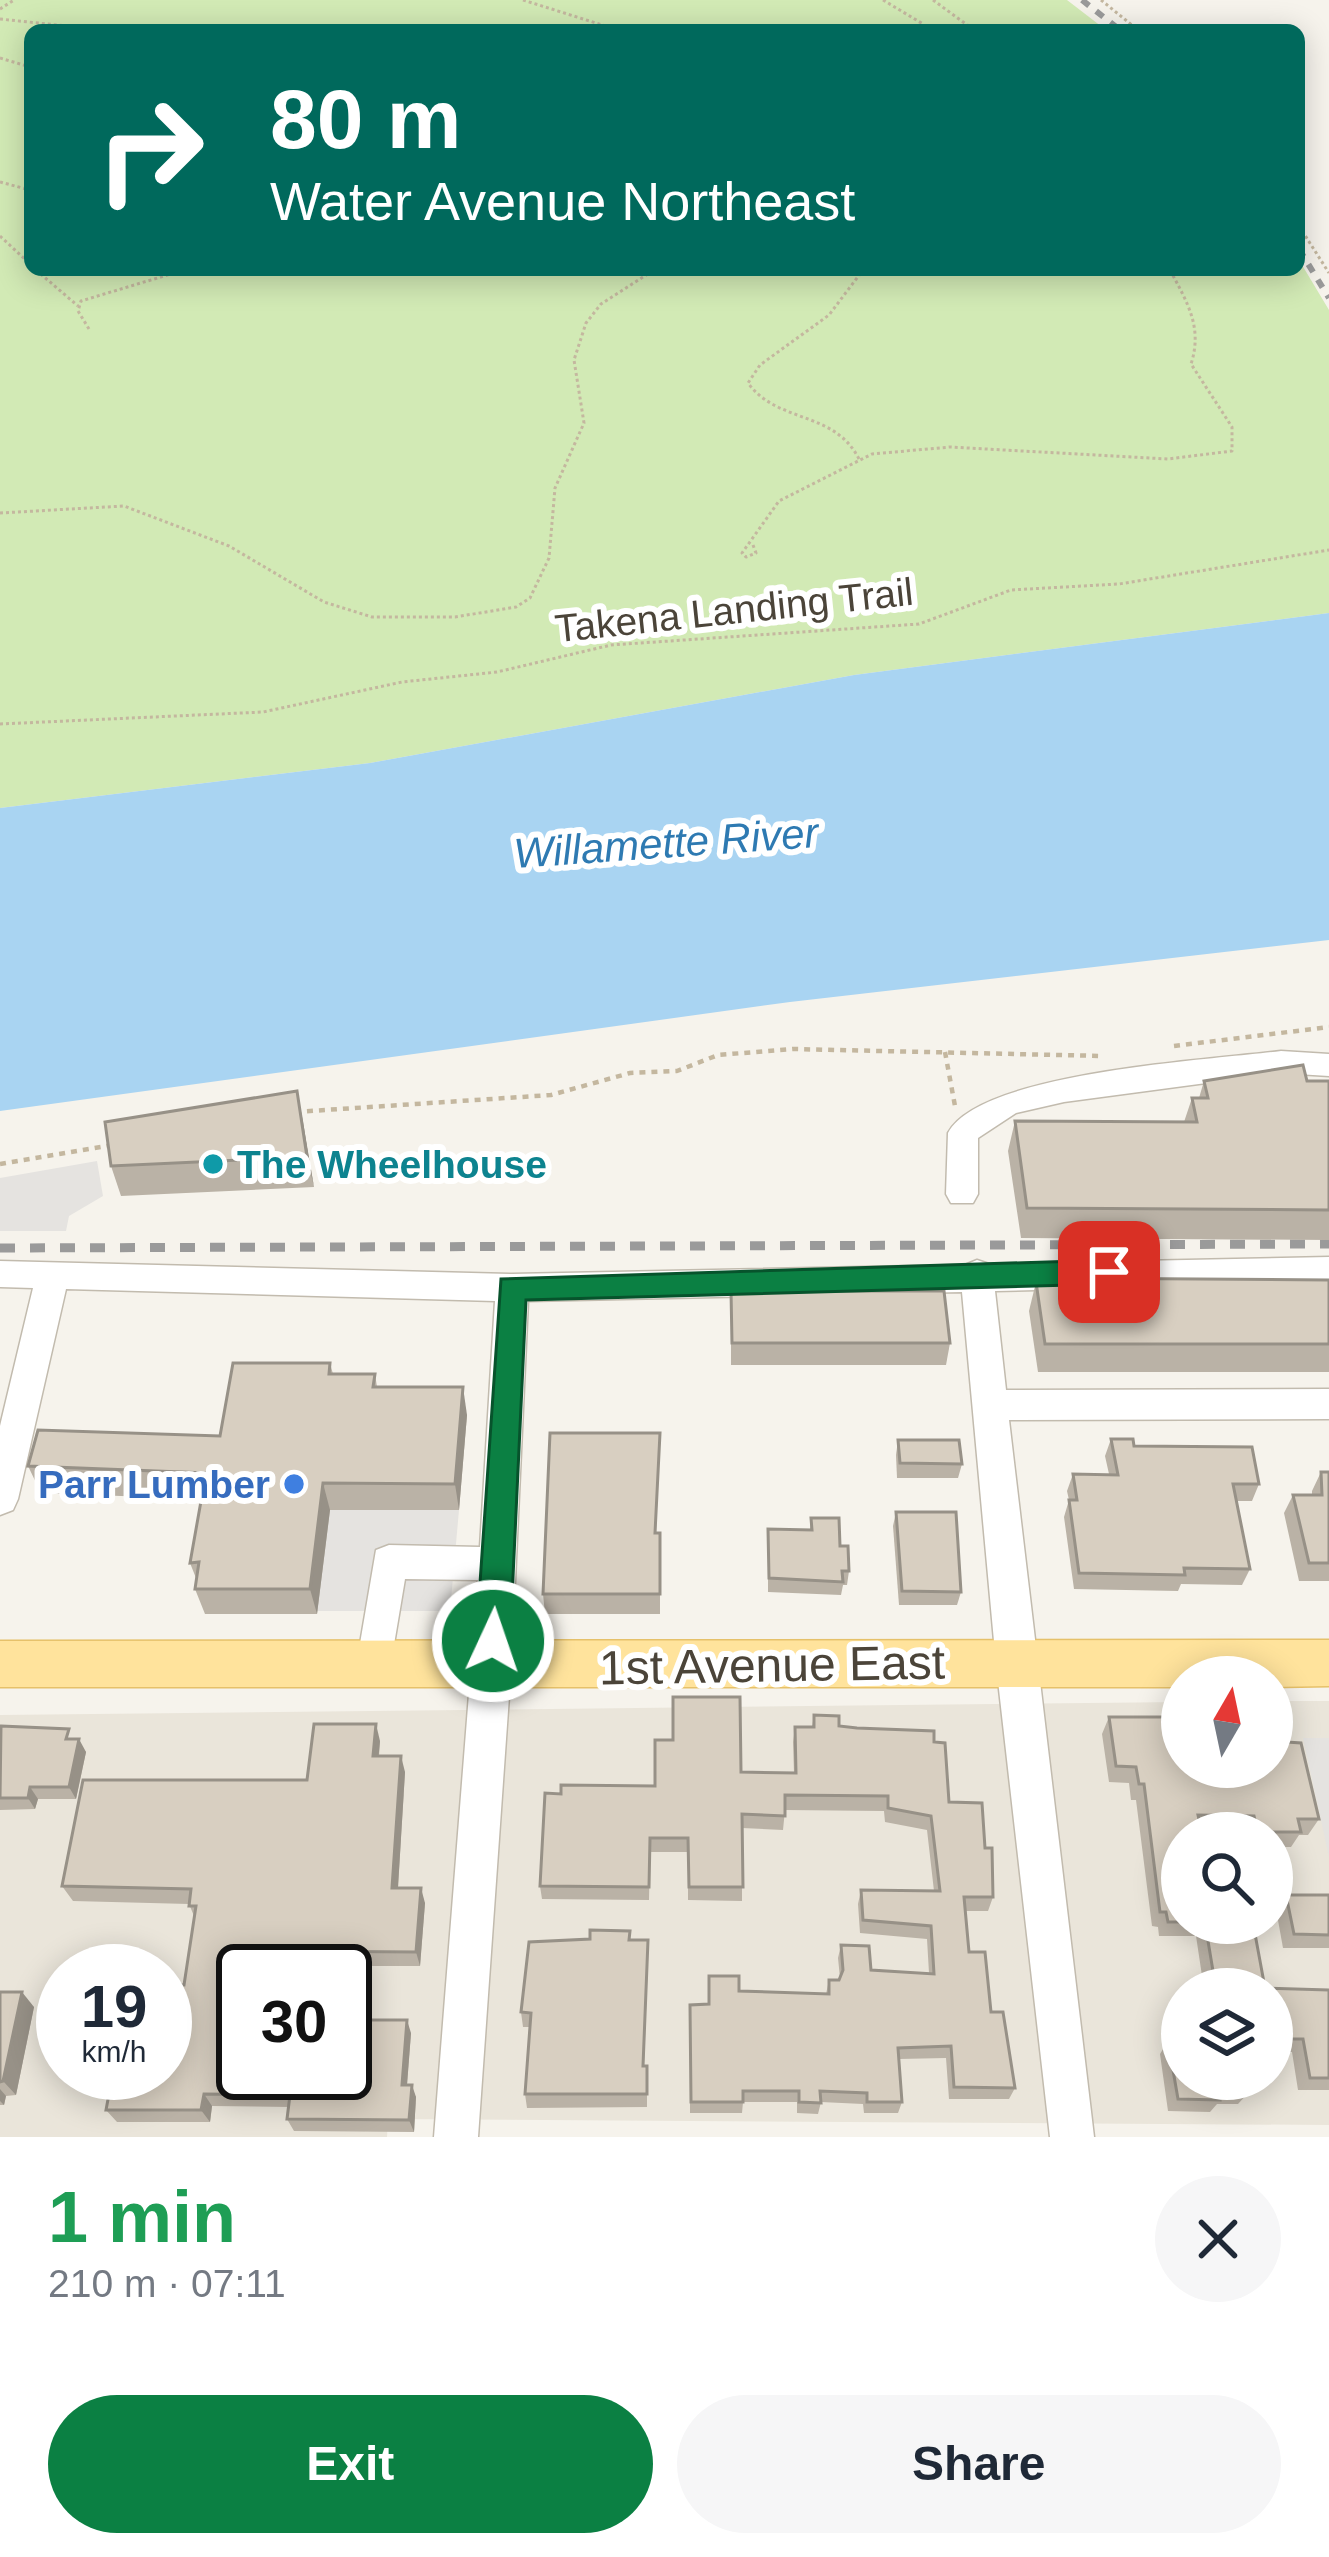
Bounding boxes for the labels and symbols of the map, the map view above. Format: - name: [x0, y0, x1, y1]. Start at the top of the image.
- street label: Takena Landing Trail: [553, 570, 915, 650]
- water label: Willamette River: [512, 809, 822, 877]
- place label: The Wheelhouse: [237, 1143, 547, 1186]
- marker: The Wheelhouse: [200, 1151, 226, 1177]
- pin: [1058, 1221, 1160, 1323]
- place label: Parr Lumber: [38, 1463, 270, 1506]
- marker: Parr Lumber: [281, 1471, 307, 1497]
- position arrow: [430, 1578, 556, 1704]
- street label: 1st Avenue East: [599, 1635, 945, 1695]
- north arrow: [1161, 1656, 1293, 1788]
- speed limit sign: 30: [216, 1944, 372, 2100]

